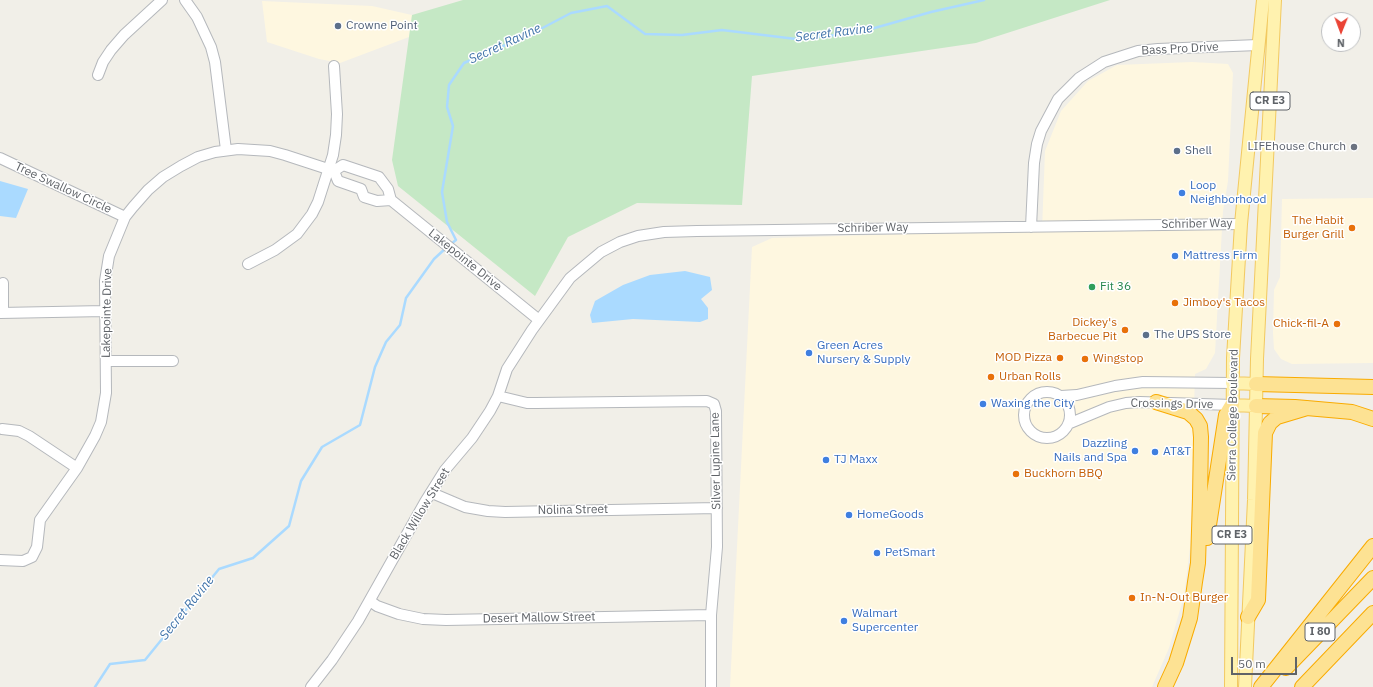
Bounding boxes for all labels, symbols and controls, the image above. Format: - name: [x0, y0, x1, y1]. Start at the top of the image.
- north arrow: [1321, 12, 1361, 52]
- place label: Crowne Point: [346, 19, 418, 33]
- water label: Secret Ravine: [466, 20, 544, 68]
- marker: Crowne Point: [333, 21, 343, 31]
- water label: Secret Ravine: [794, 21, 874, 45]
- text: N: [1337, 36, 1345, 50]
- street label: Bass Pro Drive: [1141, 40, 1219, 58]
- road number: CR E3: [1250, 92, 1290, 110]
- place label: LIFEhouse Church: [1248, 140, 1346, 154]
- marker: LIFEhouse Church: [1349, 142, 1359, 152]
- place label: Shell: [1185, 144, 1212, 158]
- marker: Shell: [1172, 146, 1182, 156]
- street label: Tree Swallow Circle: [12, 159, 114, 217]
- place label: Loop Neighborhood: [1190, 179, 1267, 207]
- marker: Loop Neighborhood: [1177, 188, 1187, 198]
- place label: The Habit Burger Grill: [1283, 214, 1344, 242]
- street label: Schriber Way: [1161, 216, 1233, 232]
- street label: Schriber Way: [837, 220, 909, 236]
- marker: The Habit Burger Grill: [1347, 223, 1357, 233]
- street label: Lakepointe Drive: [425, 226, 505, 294]
- place label: Mattress Firm: [1183, 249, 1257, 263]
- marker: Mattress Firm: [1170, 251, 1180, 261]
- street label: Lakepointe Drive: [99, 268, 115, 358]
- place label: Fit 36: [1100, 280, 1131, 294]
- marker: Fit 36: [1087, 282, 1097, 292]
- place label: Jimboy's Tacos: [1183, 296, 1265, 310]
- marker: Jimboy's Tacos: [1170, 298, 1180, 308]
- place label: Dickey's Barbecue Pit: [1048, 316, 1117, 344]
- place label: Chick-fil-A: [1273, 317, 1329, 331]
- marker: Chick-fil-A: [1332, 319, 1342, 329]
- marker: Dickey's Barbecue Pit: [1120, 325, 1130, 335]
- place label: The UPS Store: [1154, 328, 1231, 342]
- marker: The UPS Store: [1141, 330, 1151, 340]
- place label: Green Acres Nursery & Supply: [817, 339, 910, 367]
- marker: Green Acres Nursery & Supply: [804, 348, 814, 358]
- street label: Sierra College Boulevard: [1225, 349, 1241, 481]
- place label: MOD Pizza: [995, 351, 1052, 365]
- place label: Wingstop: [1093, 352, 1143, 366]
- marker: MOD Pizza: [1055, 353, 1065, 363]
- marker: Wingstop: [1080, 354, 1090, 364]
- place label: Urban Rolls: [999, 370, 1061, 384]
- marker: Urban Rolls: [986, 372, 996, 382]
- street label: Crossings Drive: [1130, 396, 1214, 412]
- place label: Waxing the City: [991, 397, 1074, 411]
- marker: Waxing the City: [978, 399, 988, 409]
- street label: Silver Lupine Lane: [708, 412, 724, 510]
- place label: Dazzling Nails and Spa: [1054, 437, 1127, 465]
- place label: AT&T: [1163, 445, 1191, 459]
- marker: Dazzling Nails and Spa: [1130, 446, 1140, 456]
- marker: AT&T: [1150, 447, 1160, 457]
- place label: TJ Maxx: [834, 453, 878, 467]
- marker: TJ Maxx: [821, 455, 831, 465]
- street label: Black Willow Street: [387, 466, 453, 562]
- place label: Buckhorn BBQ: [1024, 467, 1103, 481]
- marker: Buckhorn BBQ: [1011, 469, 1021, 479]
- street label: Nolina Street: [538, 502, 608, 518]
- place label: HomeGoods: [857, 508, 924, 522]
- marker: HomeGoods: [844, 510, 854, 520]
- road number: CR E3: [1212, 526, 1252, 544]
- place label: PetSmart: [885, 546, 935, 560]
- marker: PetSmart: [872, 548, 882, 558]
- water label: Secret Ravine: [156, 573, 218, 643]
- place label: In-N-Out Burger: [1140, 591, 1228, 605]
- marker: In-N-Out Burger: [1127, 593, 1137, 603]
- place label: Walmart Supercenter: [852, 607, 918, 635]
- street label: Desert Mallow Street: [482, 610, 596, 626]
- marker: Walmart Supercenter: [839, 616, 849, 626]
- road number: I 80: [1305, 623, 1335, 641]
- scale bar: [1233, 649, 1299, 675]
- text: 50 m: [1238, 656, 1266, 671]

